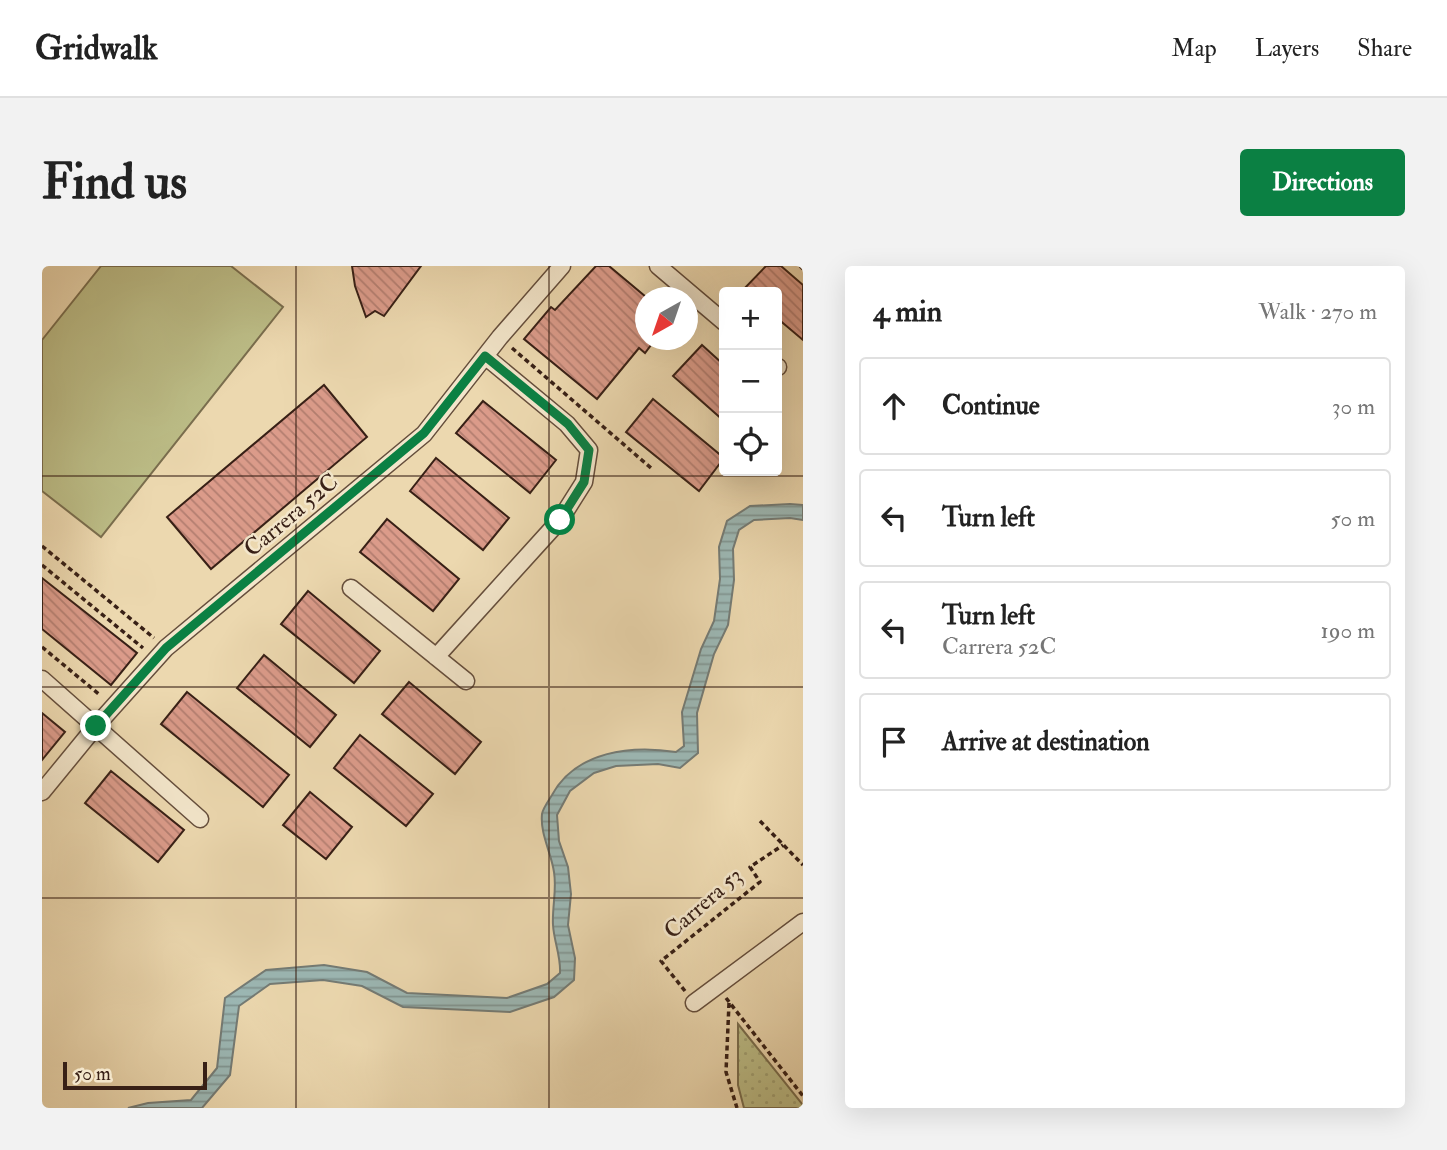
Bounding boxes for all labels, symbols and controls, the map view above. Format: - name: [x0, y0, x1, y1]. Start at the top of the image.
- text: Gridwalk: [35, 28, 158, 69]
- text: Map: [1172, 33, 1217, 64]
- text: Layers: [1255, 33, 1319, 64]
- text: Share: [1357, 33, 1412, 64]
- button: Directions: [1240, 149, 1405, 216]
- text: Find us: [42, 152, 187, 213]
- north arrow: [635, 287, 698, 350]
- map controls: [719, 287, 782, 476]
- button: +: [719, 287, 782, 350]
- text: 4 min: [873, 293, 942, 330]
- text: Walk · 270 m: [1258, 297, 1377, 326]
- button: −: [719, 350, 782, 413]
- icon: ahead: [875, 387, 913, 425]
- text: Continue: [942, 390, 1040, 422]
- text: 30 m: [1332, 392, 1375, 421]
- button: locate: [719, 413, 782, 476]
- street label: Carrera 52C: [238, 467, 344, 563]
- icon: left: [875, 499, 913, 537]
- text: Turn left: [942, 502, 1035, 534]
- route start: [544, 504, 575, 535]
- text: 50 m: [1331, 504, 1375, 533]
- text: Turn left: [942, 600, 1035, 632]
- icon: left: [875, 611, 913, 649]
- text: 190 m: [1321, 616, 1375, 645]
- text: Carrera 52C: [942, 632, 1056, 661]
- route end: [80, 710, 111, 741]
- icon: arrive: [875, 723, 913, 761]
- text: Arrive at destination: [942, 726, 1150, 758]
- street label: Carrera 53: [658, 861, 748, 945]
- scale bar: [63, 1059, 206, 1091]
- text: 50 m: [74, 1062, 111, 1086]

